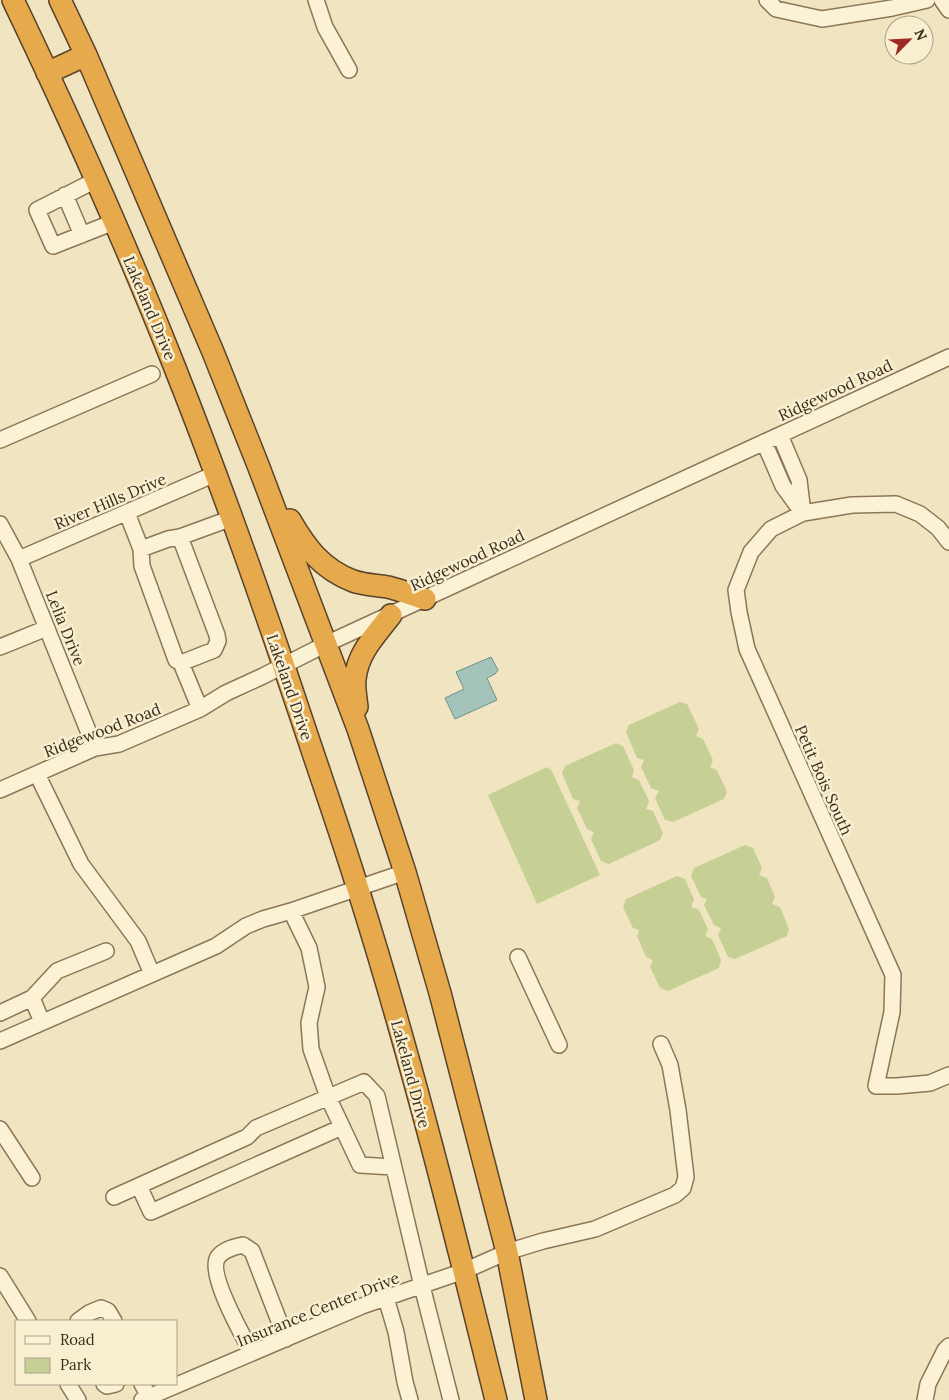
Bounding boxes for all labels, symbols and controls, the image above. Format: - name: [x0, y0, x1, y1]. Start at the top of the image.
- north arrow: [884, 15, 934, 65]
- text: N: [910, 26, 931, 43]
- street label: Lakeland Drive: [119, 253, 181, 363]
- street label: Ridgewood Road: [775, 355, 896, 425]
- street label: River Hills Drive: [51, 468, 169, 534]
- street label: Ridgewood Road: [407, 525, 528, 595]
- street label: Lelia Drive: [42, 588, 90, 669]
- street label: Lakeland Drive: [262, 631, 318, 743]
- street label: Ridgewood Road: [41, 698, 164, 762]
- street label: Petit Bois South: [791, 722, 857, 839]
- street label: Lakeland Drive: [387, 1018, 435, 1131]
- street label: Insurance Center Drive: [234, 1267, 402, 1351]
- legend: [15, 1320, 178, 1385]
- text: Road: [60, 1330, 95, 1349]
- text: Park: [60, 1355, 91, 1374]

